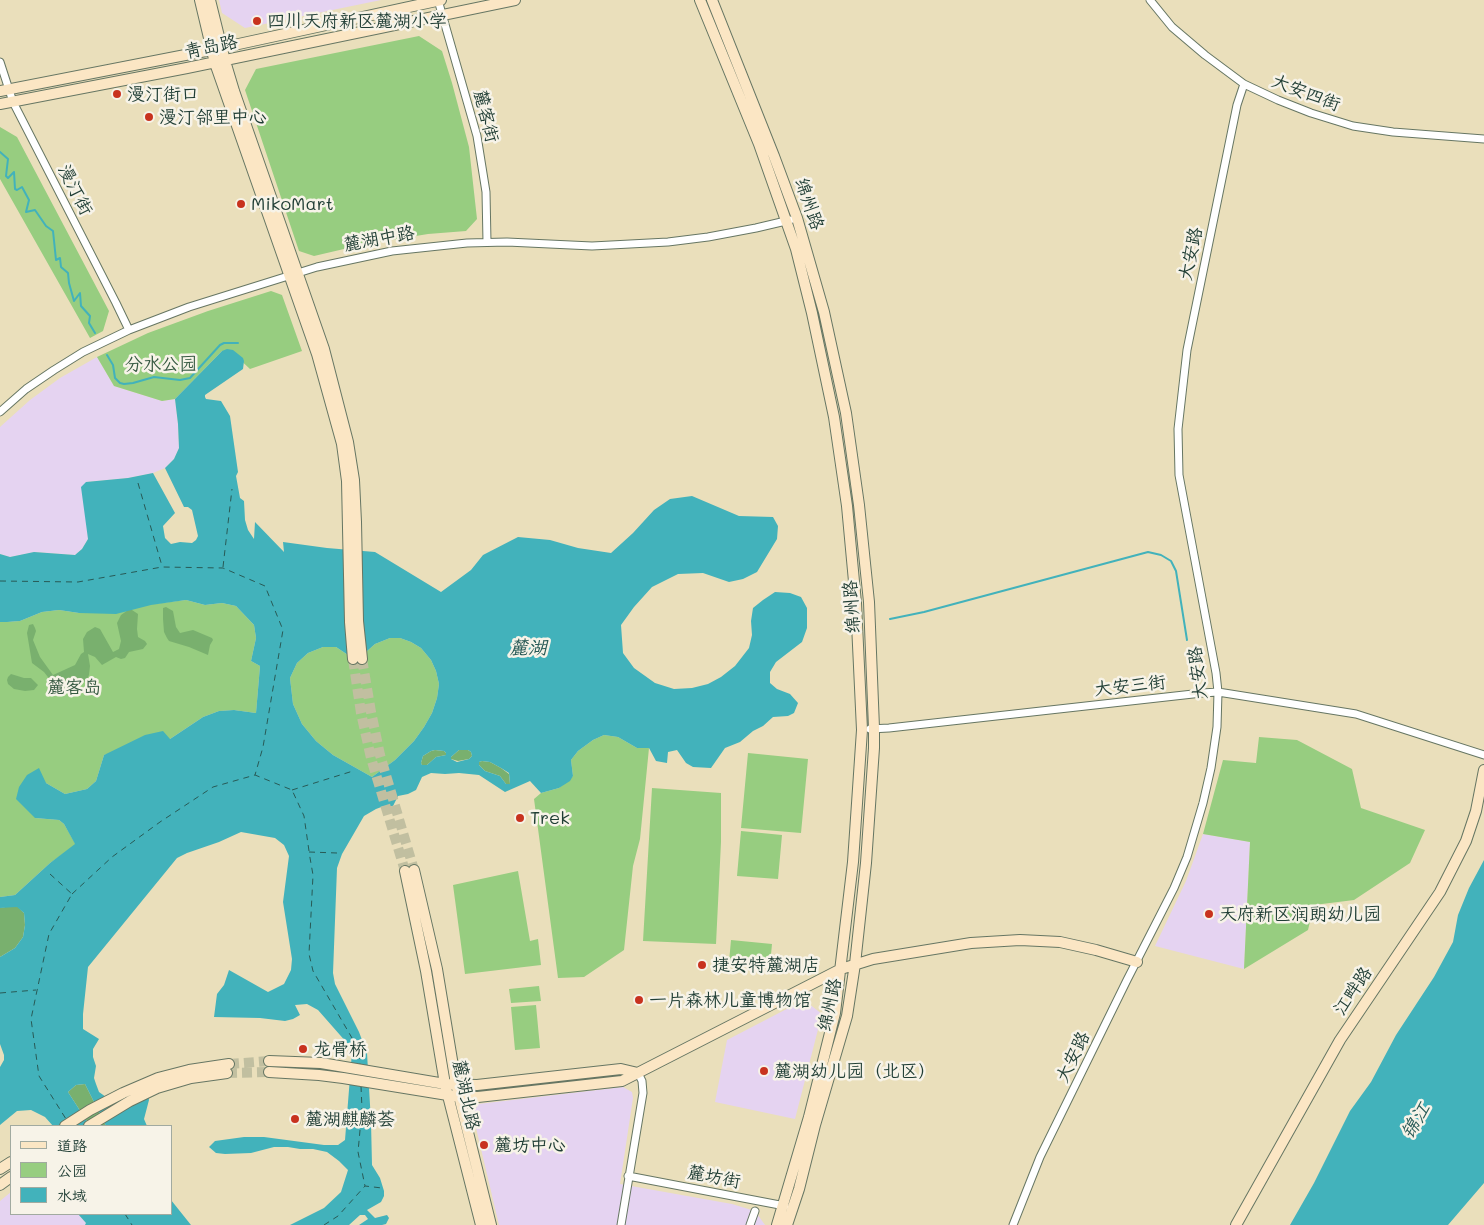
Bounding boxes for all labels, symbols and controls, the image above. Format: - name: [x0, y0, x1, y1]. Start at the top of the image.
- place label: 四川天府新区麓湖小学: [267, 10, 447, 32]
- marker: 四川天府新区麓湖小学: [251, 15, 263, 27]
- street label: 青岛路: [182, 31, 240, 63]
- street label: 大安四街: [1269, 70, 1343, 116]
- place label: 漫汀街口: [127, 83, 199, 105]
- street label: 麓客街: [469, 87, 503, 145]
- marker: 漫汀街口: [111, 88, 123, 100]
- place label: 漫汀邻里中心: [159, 106, 267, 128]
- marker: 漫汀邻里中心: [143, 111, 155, 123]
- street label: 漫汀街: [53, 161, 97, 219]
- street label: 绵州路: [790, 175, 828, 233]
- place label: MikoMart: [251, 193, 334, 215]
- marker: MikoMart: [235, 198, 247, 210]
- street label: 麓湖中路: [342, 222, 416, 256]
- street label: 大安路: [1175, 225, 1207, 283]
- park label: 分水公园: [125, 353, 197, 375]
- street label: 绵州路: [839, 579, 865, 635]
- water label: 麓湖: [509, 637, 547, 659]
- street label: 大安路: [1184, 645, 1212, 701]
- street label: 大安三街: [1093, 671, 1167, 701]
- park label: 麓客岛: [47, 676, 101, 698]
- place label: Trek: [530, 807, 570, 829]
- marker: Trek: [514, 812, 526, 824]
- place label: 天府新区润朗幼儿园: [1219, 903, 1381, 925]
- marker: 天府新区润朗幼儿园: [1203, 908, 1215, 920]
- place label: 捷安特麓湖店: [712, 954, 820, 976]
- marker: 捷安特麓湖店: [696, 959, 708, 971]
- street label: 江畔路: [1329, 963, 1377, 1019]
- street label: 绵州路: [814, 976, 846, 1034]
- place label: 一片森林儿童博物馆: [649, 989, 811, 1011]
- marker: 一片森林儿童博物馆: [633, 994, 645, 1006]
- street label: 大安路: [1051, 1028, 1095, 1086]
- place label: 龙骨桥: [313, 1038, 367, 1060]
- marker: 龙骨桥: [297, 1043, 309, 1055]
- street label: 麓湖北路: [448, 1058, 484, 1132]
- place label: 麓湖幼儿园（北区）: [774, 1060, 936, 1082]
- marker: 麓湖幼儿园（北区）: [758, 1065, 770, 1077]
- water label: 锦江: [1396, 1099, 1436, 1143]
- place label: 麓湖麒麟荟: [305, 1108, 395, 1130]
- marker: 麓湖麒麟荟: [289, 1113, 301, 1125]
- legend: [10, 1125, 172, 1215]
- place label: 麓坊中心: [494, 1134, 566, 1156]
- text: 道路: [57, 1135, 87, 1155]
- marker: 麓坊中心: [478, 1139, 490, 1151]
- text: 公园: [57, 1160, 87, 1180]
- street label: 麓坊街: [685, 1161, 743, 1193]
- text: 水域: [57, 1185, 87, 1205]

